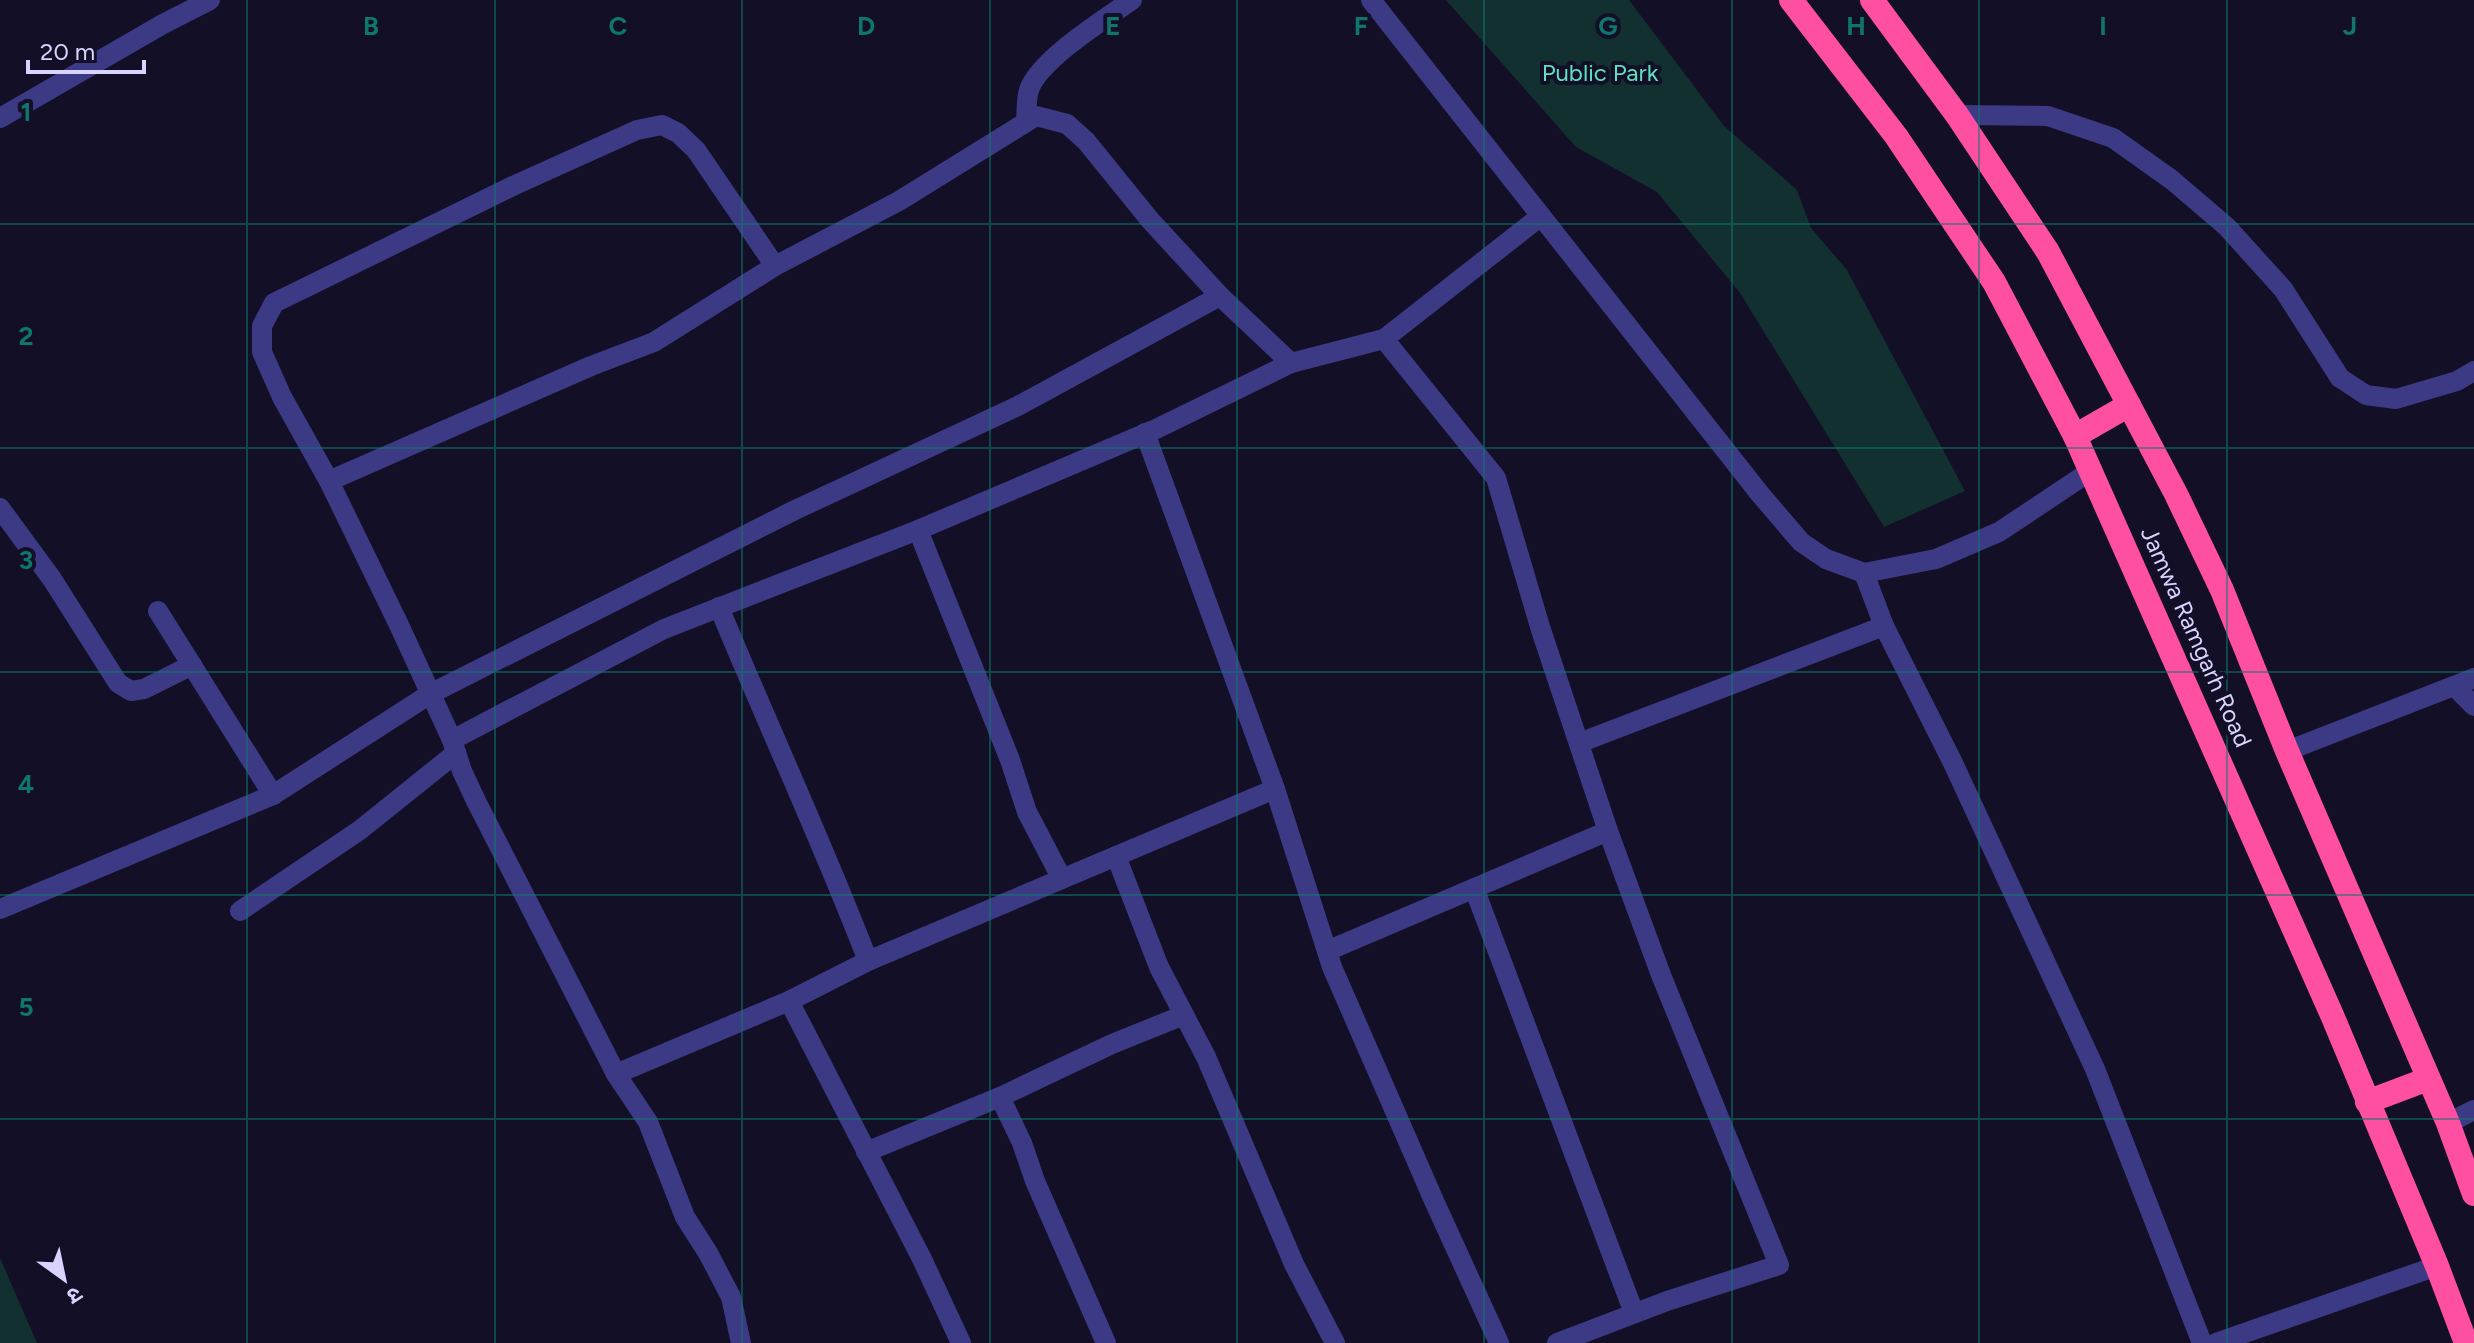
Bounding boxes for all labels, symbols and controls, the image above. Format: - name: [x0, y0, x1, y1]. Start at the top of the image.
- text: B: [363, 10, 379, 42]
- text: C: [609, 10, 628, 42]
- text: D: [857, 10, 875, 42]
- text: E: [1105, 10, 1121, 42]
- text: F: [1354, 10, 1368, 42]
- text: G: [1598, 10, 1618, 42]
- text: H: [1846, 10, 1866, 42]
- text: I: [2099, 10, 2107, 42]
- text: J: [2343, 10, 2357, 42]
- scale bar: [28, 24, 144, 74]
- text: 20 m: [40, 37, 95, 66]
- park label: Public Park: [1542, 58, 1659, 87]
- text: 1: [21, 96, 31, 128]
- text: 2: [18, 320, 34, 352]
- street label: Jamwa Ramgarh Road: [2135, 522, 2258, 752]
- text: 3: [19, 544, 33, 576]
- text: 4: [18, 768, 34, 800]
- text: 5: [18, 991, 34, 1023]
- north arrow: [24, 1239, 104, 1319]
- text: उ: [61, 1281, 87, 1311]

